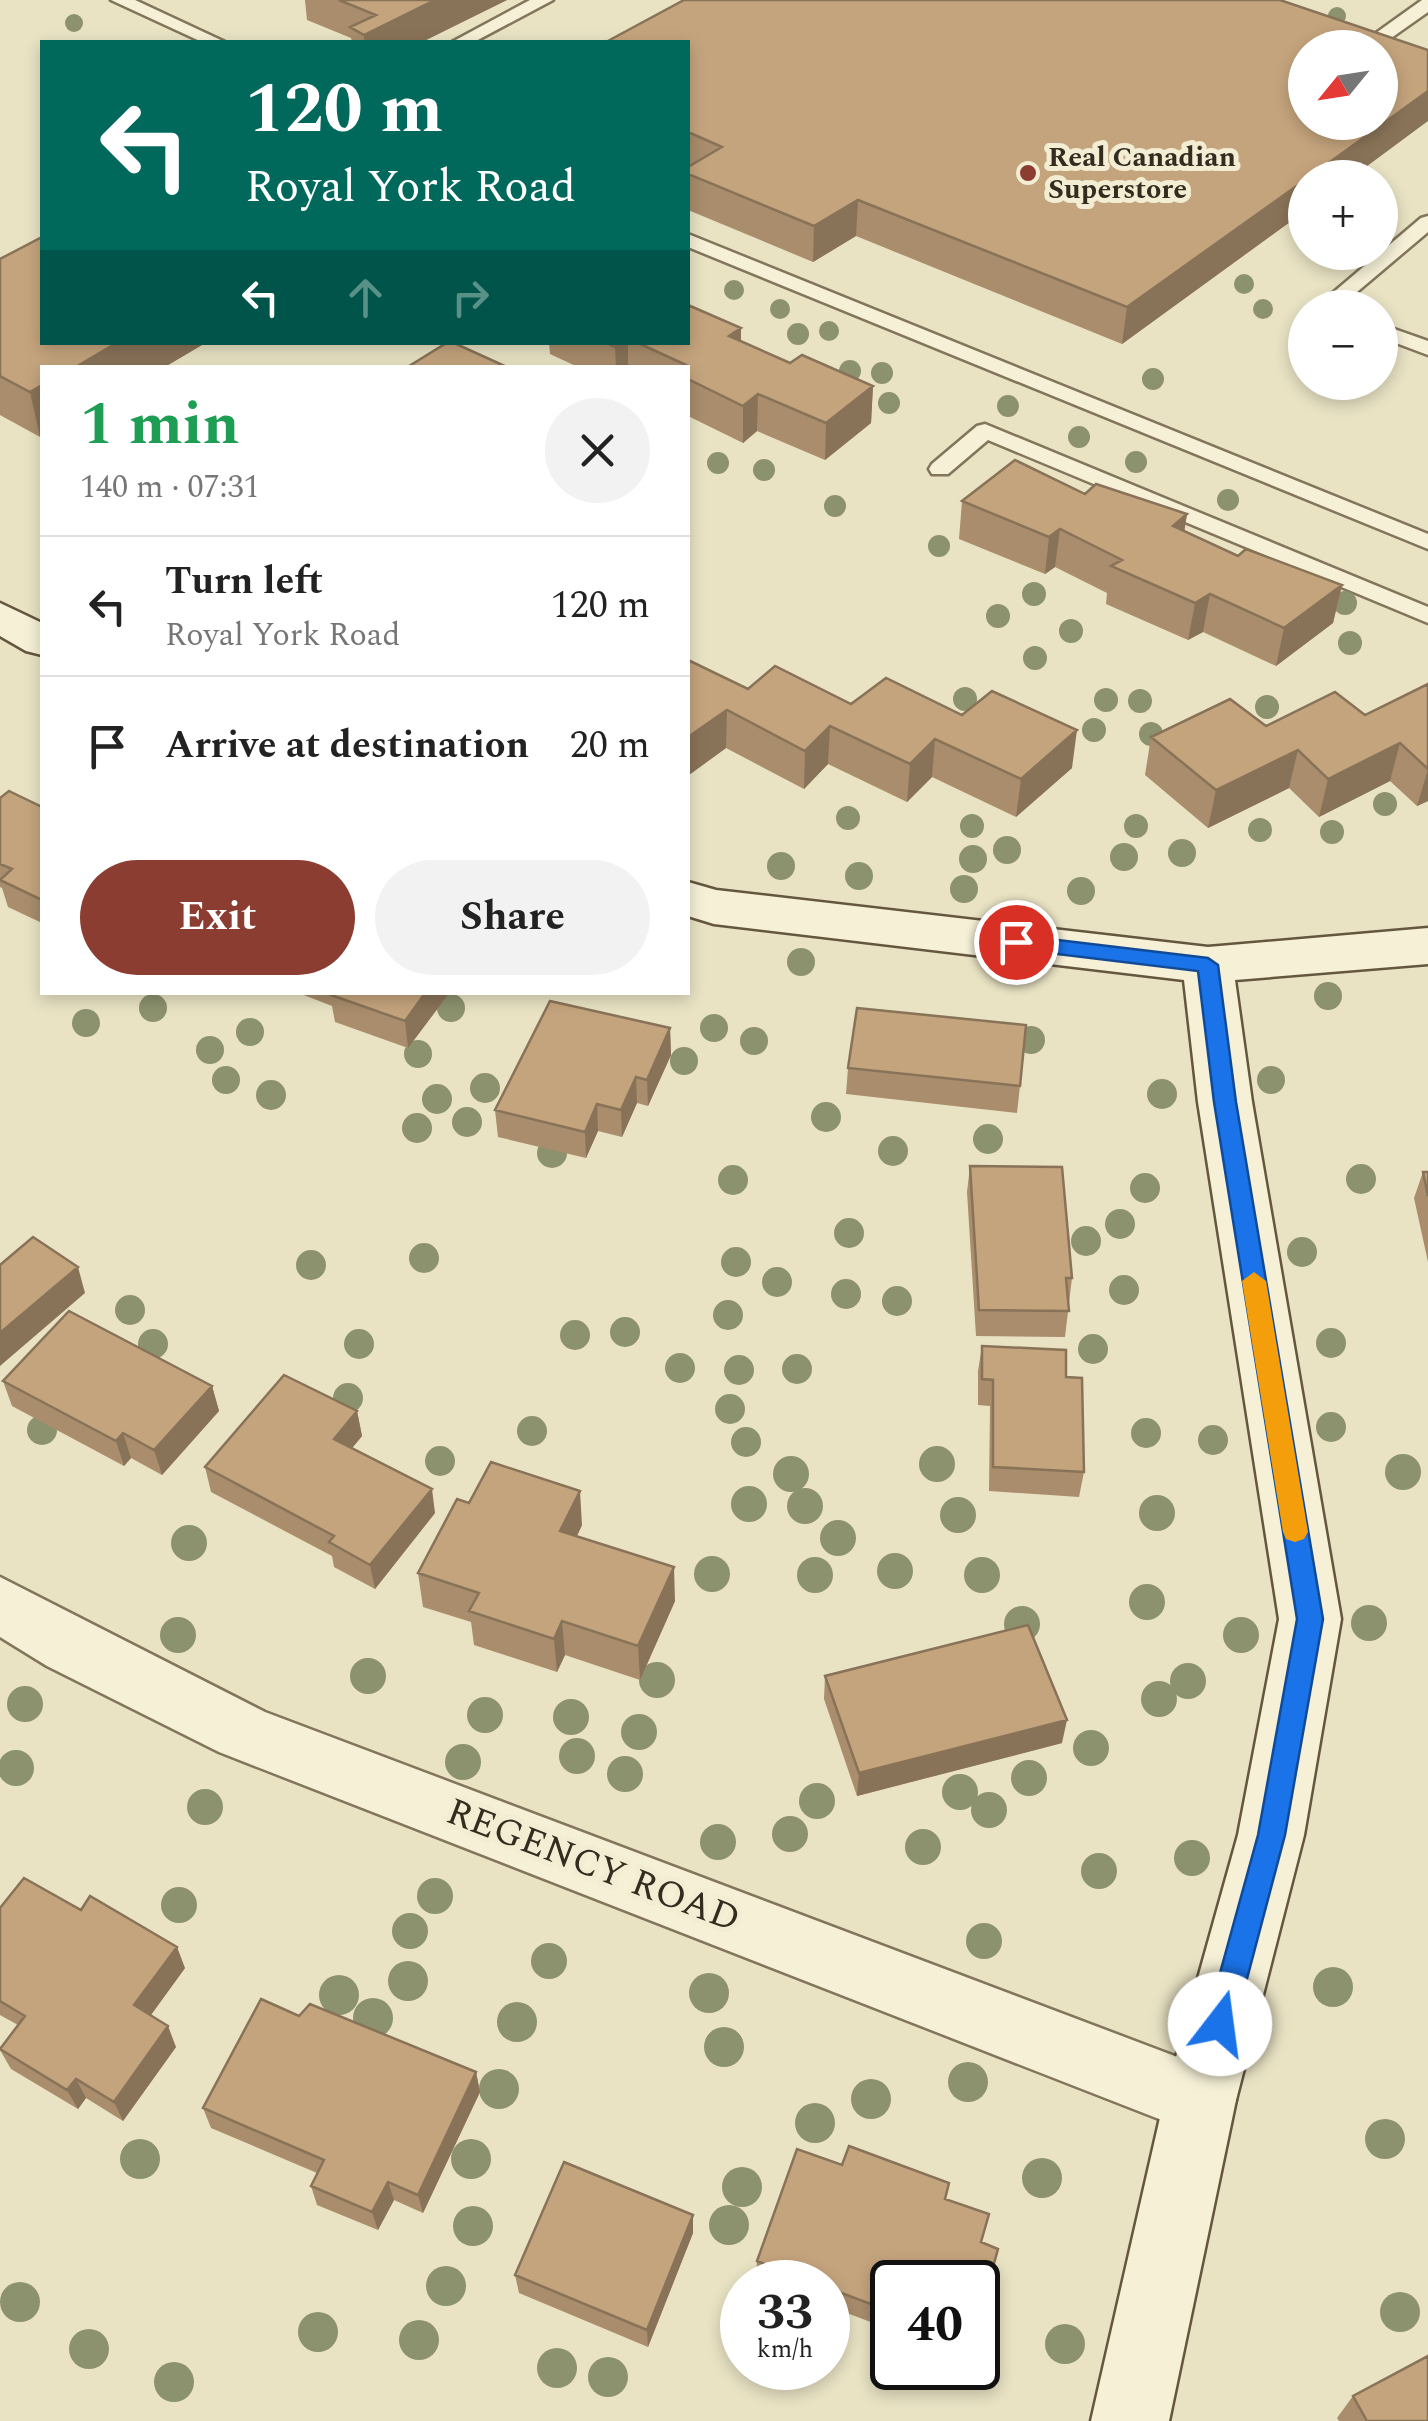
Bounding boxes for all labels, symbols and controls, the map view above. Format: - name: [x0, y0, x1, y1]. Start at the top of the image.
- north arrow: [1288, 30, 1398, 140]
- map controls: [1288, 30, 1398, 400]
- text: 120 m: [245, 57, 443, 163]
- icon: left: [80, 80, 210, 210]
- place label: Real Canadian Superstore: [1048, 136, 1236, 211]
- text: Royal York Road: [245, 153, 576, 222]
- button: +: [1288, 160, 1398, 270]
- marker: Real Canadian Superstore: [1017, 162, 1039, 184]
- icon: left: [233, 270, 288, 325]
- icon: ahead: [338, 270, 393, 325]
- icon: right: [443, 270, 498, 325]
- button: −: [1288, 290, 1398, 400]
- text: 1 min: [80, 379, 240, 471]
- button: close: [545, 398, 650, 503]
- text: 140 m · 07:31: [80, 463, 260, 512]
- text: Turn left: [165, 553, 323, 611]
- text: 120 m: [551, 577, 650, 635]
- icon: left: [80, 579, 135, 634]
- text: Royal York Road: [165, 611, 400, 660]
- text: Arrive at destination: [165, 717, 529, 775]
- text: 20 m: [570, 717, 650, 775]
- icon: arrive: [80, 719, 135, 774]
- button: Exit: [80, 860, 355, 975]
- button: Share: [375, 860, 650, 975]
- pin: [974, 900, 1059, 985]
- icon: arrive: [989, 915, 1044, 970]
- street label: REGENCY ROAD: [438, 1783, 748, 1949]
- position arrow: [1168, 1972, 1272, 2076]
- speed limit sign: 40: [870, 2260, 1000, 2390]
- text: 33: [757, 2275, 813, 2351]
- text: km/h: [757, 2331, 813, 2369]

